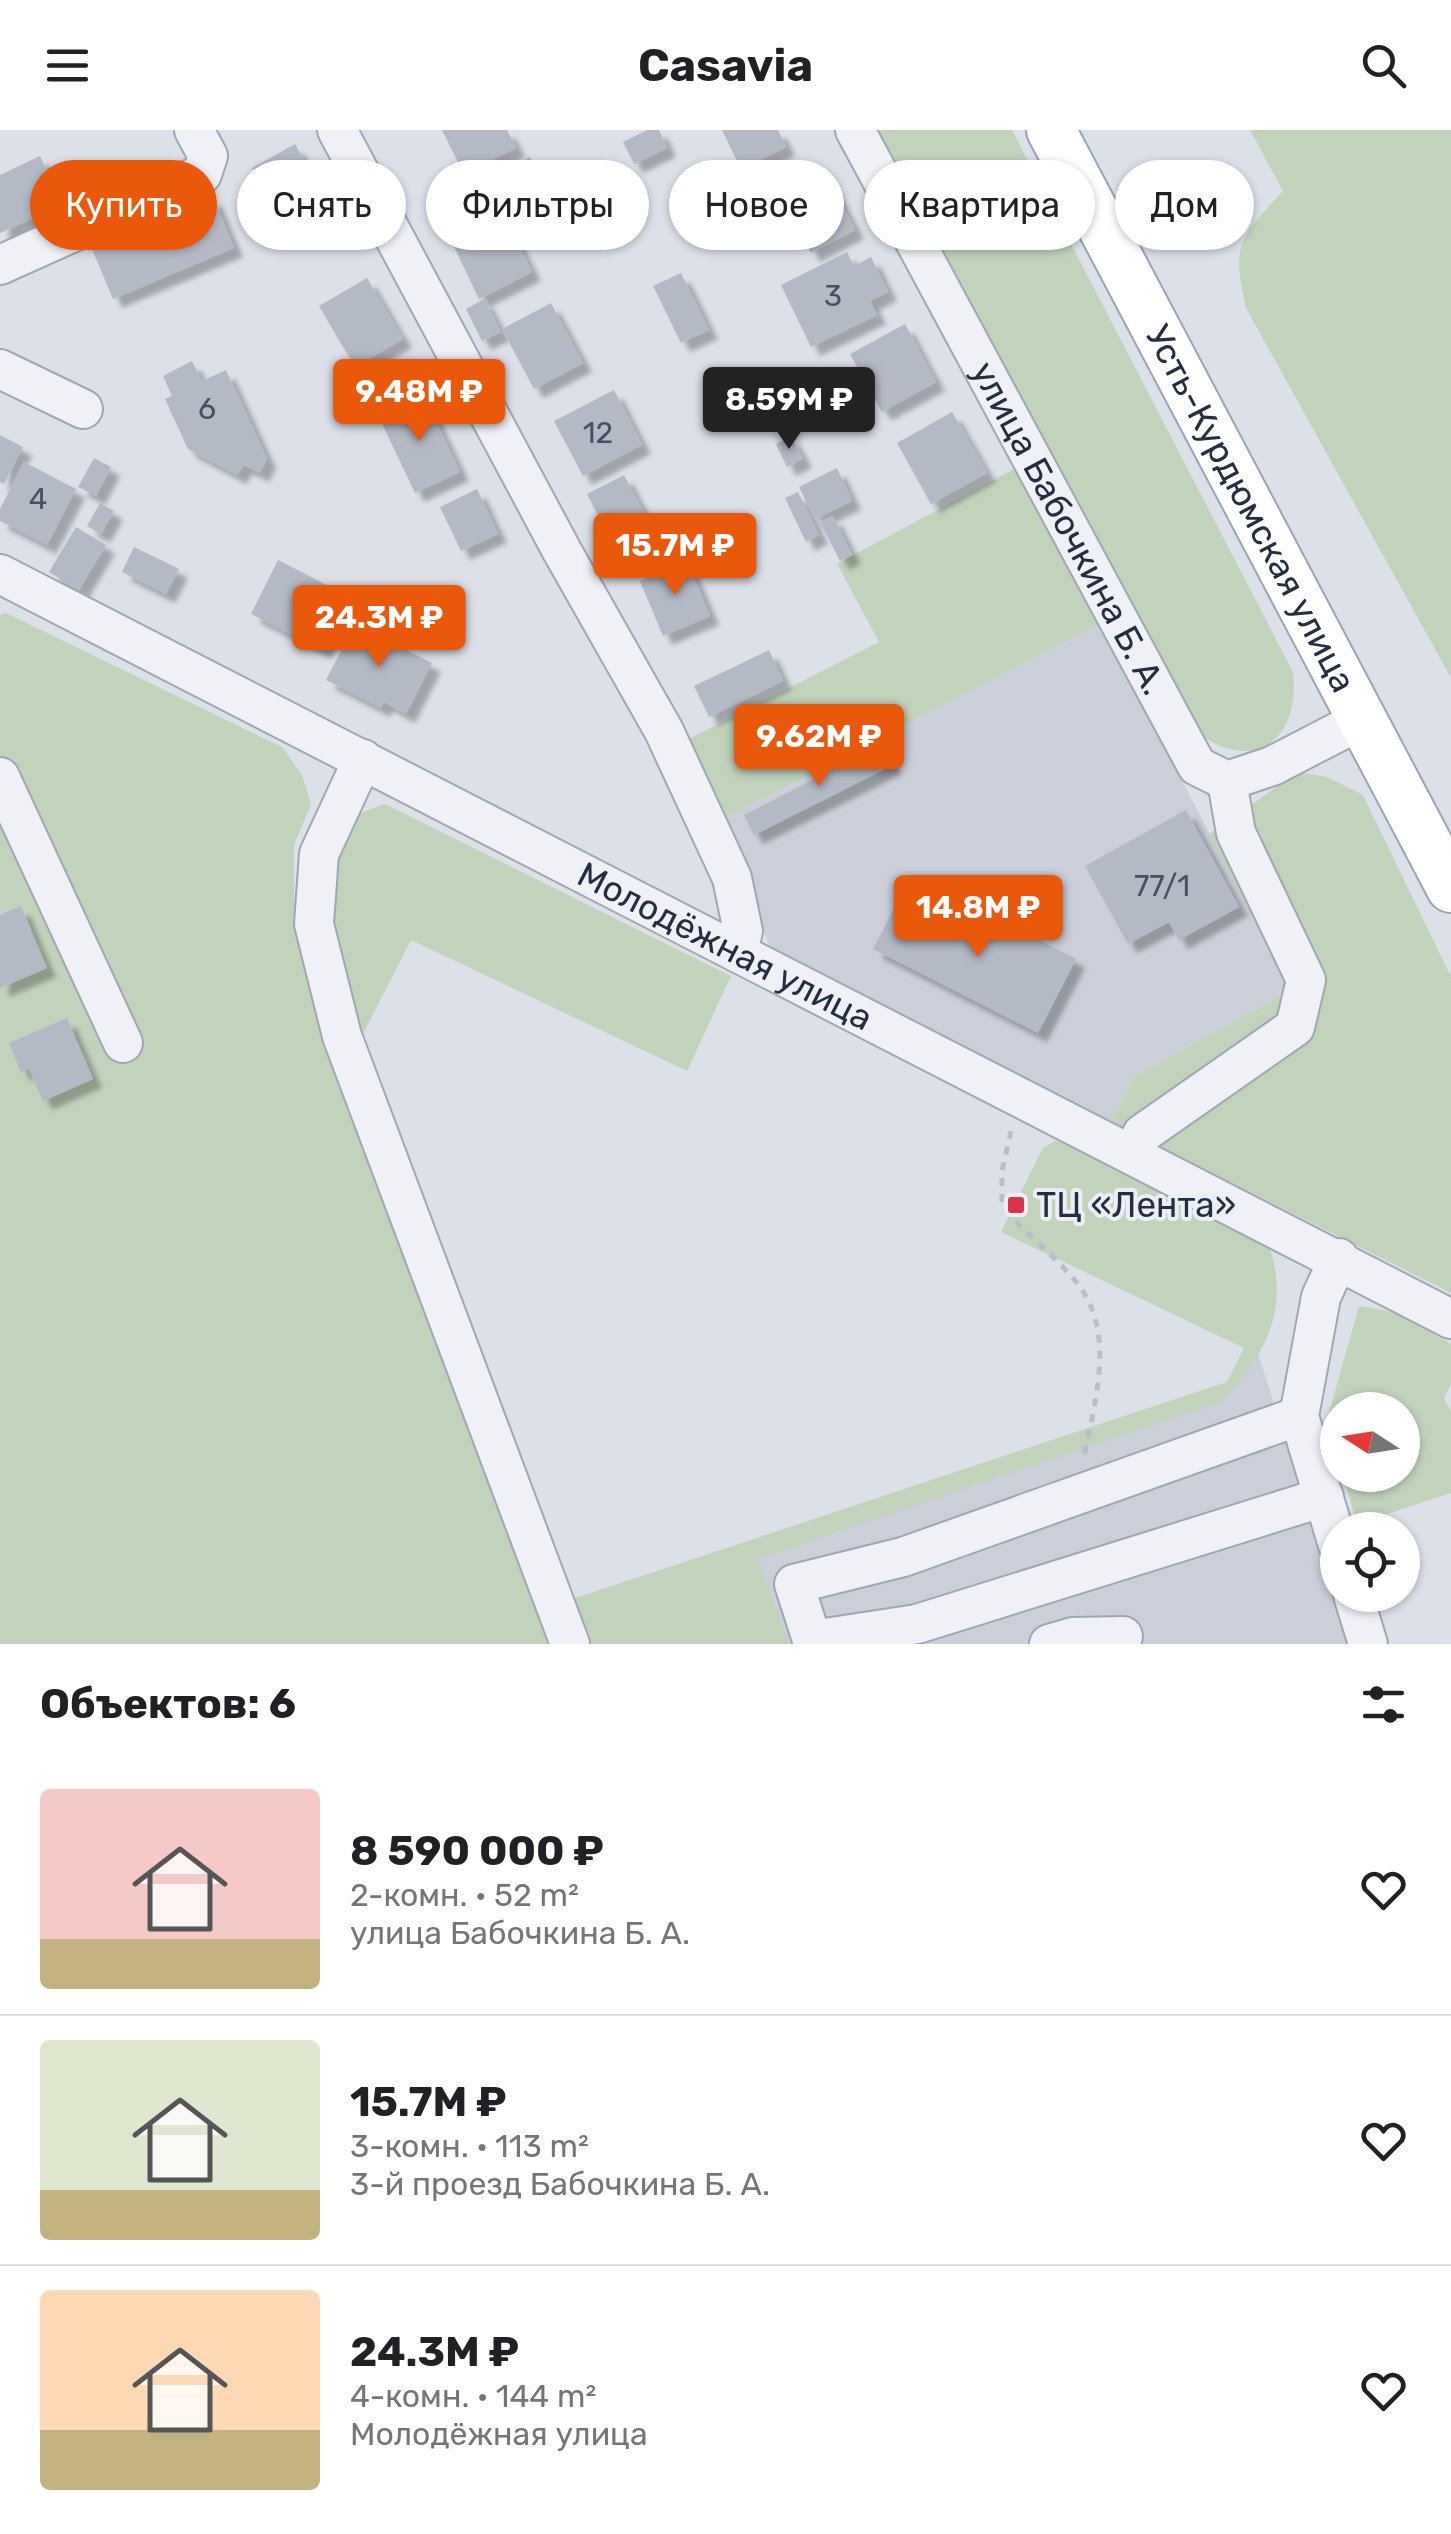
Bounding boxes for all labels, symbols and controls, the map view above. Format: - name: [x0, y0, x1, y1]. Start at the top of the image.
- icon: menu: [40, 38, 95, 93]
- icon: search: [1356, 38, 1411, 93]
- text: Casavia: [638, 39, 813, 92]
- chip: Купить: [30, 160, 217, 250]
- chip: Снять: [237, 160, 406, 250]
- chip: Фильтры: [426, 160, 649, 250]
- chip: Новое: [669, 160, 844, 250]
- chip: Квартира: [864, 160, 1095, 250]
- chip: Дом: [1115, 160, 1254, 250]
- house number: 3: [824, 278, 842, 314]
- street label: Усть-Курдюмская улица: [1137, 318, 1365, 699]
- street label: улица Бабочкина Б. А.: [962, 354, 1176, 702]
- pin: 9.48M ₽: [327, 359, 511, 444]
- pin: 8.59M ₽: [697, 367, 881, 452]
- text: 9.48M ₽: [355, 372, 483, 410]
- text: 8.59M ₽: [725, 380, 853, 418]
- house number: 6: [198, 391, 216, 427]
- house number: 12: [583, 415, 613, 451]
- house number: 4: [29, 481, 47, 517]
- pin: 15.7M ₽: [583, 513, 767, 598]
- text: 15.7M ₽: [615, 526, 735, 564]
- pin: 24.3M ₽: [287, 585, 471, 670]
- text: 24.3M ₽: [315, 598, 443, 636]
- pin: 9.62M ₽: [727, 704, 911, 789]
- text: 9.62M ₽: [756, 717, 882, 755]
- street label: Молодёжная улица: [571, 853, 879, 1039]
- house number: 77/1: [1134, 868, 1190, 904]
- pin: 14.8M ₽: [886, 875, 1070, 960]
- text: 14.8M ₽: [916, 888, 1040, 926]
- place label: ТЦ «Лента»: [1036, 1184, 1236, 1226]
- marker: ТЦ «Лента»: [1005, 1194, 1027, 1216]
- north arrow: [1320, 1392, 1420, 1492]
- map controls: [1320, 1392, 1420, 1612]
- button: locate: [1320, 1512, 1420, 1612]
- icon: filters: [1356, 1677, 1411, 1732]
- text: Объектов: 6: [40, 1679, 296, 1729]
- text: 8 590 000 ₽: [350, 1826, 604, 1876]
- icon: home: [120, 1829, 240, 1949]
- icon: heart: [1356, 1862, 1411, 1917]
- text: 2-комн. · 52 m²: [350, 1876, 579, 1914]
- text: улица Бабочкина Б. А.: [350, 1914, 690, 1952]
- text: 15.7M ₽: [350, 2077, 507, 2127]
- icon: home: [120, 2080, 240, 2200]
- icon: heart: [1356, 2113, 1411, 2168]
- text: 3-комн. · 113 m²: [350, 2127, 589, 2165]
- text: 3-й проезд Бабочкина Б. А.: [350, 2165, 770, 2203]
- text: 24.3M ₽: [350, 2327, 519, 2377]
- icon: home: [120, 2330, 240, 2450]
- icon: heart: [1356, 2363, 1411, 2418]
- text: 4-комн. · 144 m²: [350, 2377, 596, 2415]
- text: Молодёжная улица: [350, 2415, 648, 2453]

